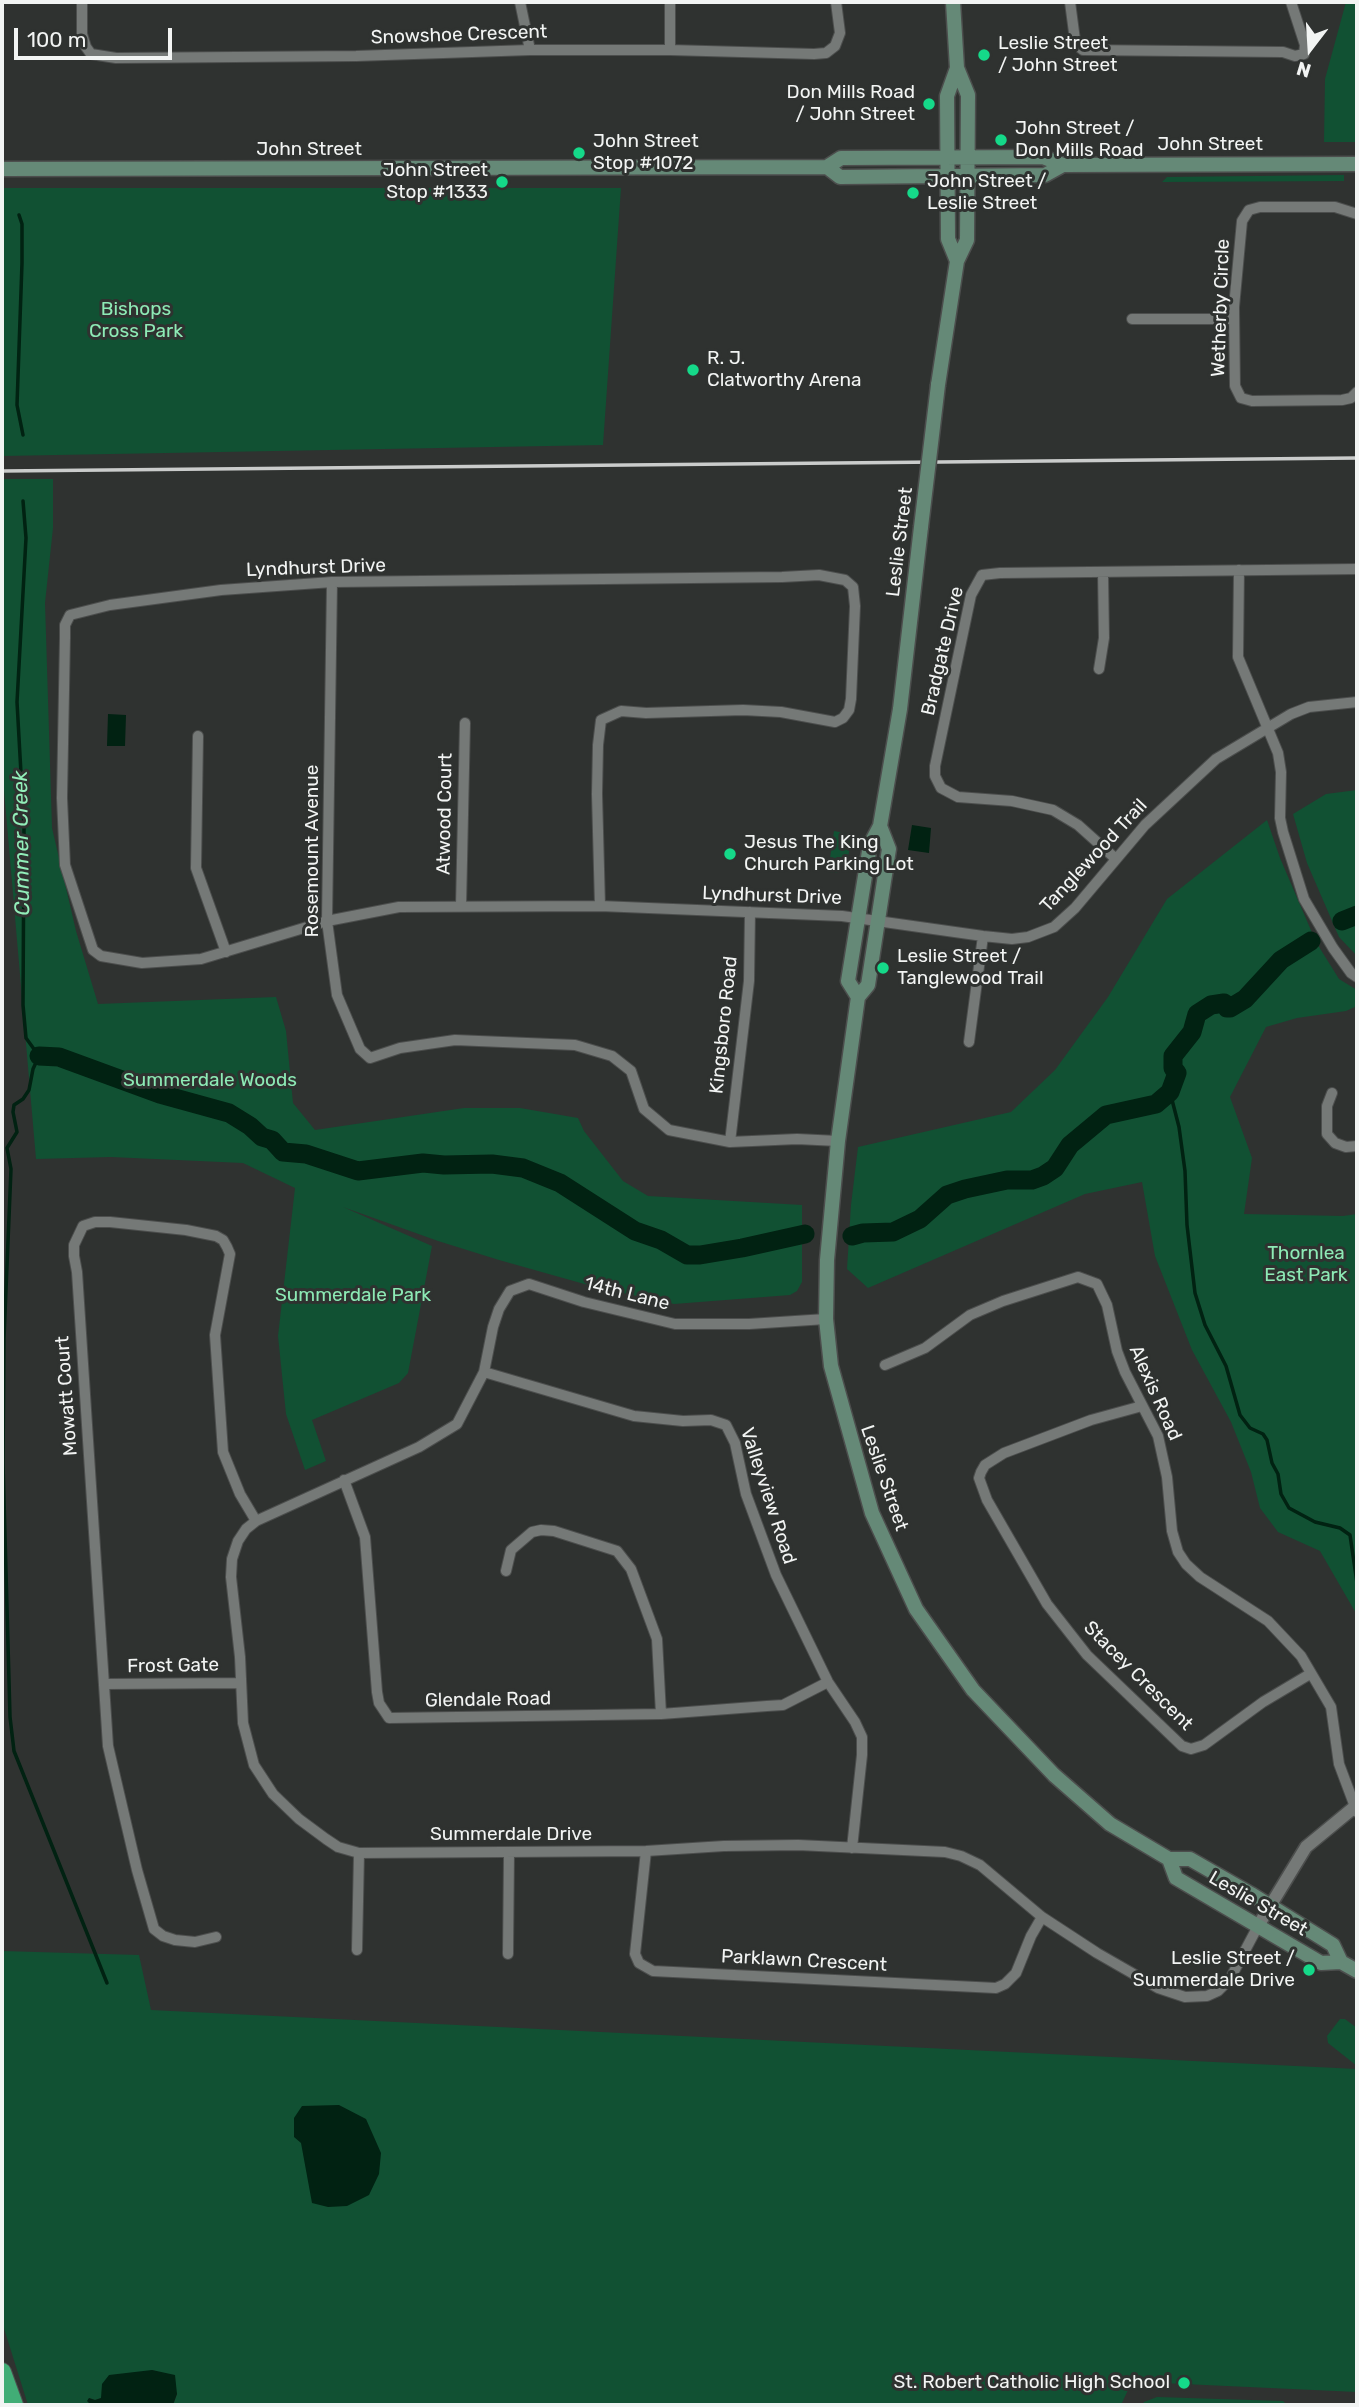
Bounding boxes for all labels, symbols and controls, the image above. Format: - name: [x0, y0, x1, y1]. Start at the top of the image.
- scale bar: [18, 14, 175, 58]
- north arrow: [1275, 14, 1345, 84]
- street label: Snowshoe Crescent: [370, 21, 548, 49]
- text: 100 m: [27, 27, 86, 52]
- place label: Leslie Street / John Street: [998, 33, 1117, 77]
- marker: Leslie Street / John Street: [976, 47, 992, 63]
- text: N: [1294, 57, 1314, 83]
- place label: Don Mills Road / John Street: [787, 82, 915, 126]
- marker: Don Mills Road / John Street: [921, 96, 937, 112]
- place label: John Street / Don Mills Road: [1015, 118, 1143, 162]
- place label: John Street Stop #1072: [593, 131, 699, 175]
- marker: John Street / Don Mills Road: [993, 132, 1009, 148]
- street label: John Street: [1157, 134, 1263, 156]
- street label: John Street: [256, 139, 362, 161]
- marker: John Street Stop #1072: [571, 145, 587, 161]
- place label: John Street Stop #1333: [382, 160, 488, 204]
- place label: John Street / Leslie Street: [927, 171, 1046, 215]
- marker: John Street Stop #1333: [494, 174, 510, 190]
- marker: John Street / Leslie Street: [905, 185, 921, 201]
- street label: Wetherby Circle: [1207, 238, 1235, 378]
- park label: Bishops Cross Park: [89, 299, 183, 343]
- place label: R. J. Clatworthy Arena: [707, 348, 861, 392]
- marker: R. J. Clatworthy Arena: [685, 362, 701, 378]
- street label: Leslie Street: [882, 486, 918, 598]
- street label: Lyndhurst Drive: [246, 554, 386, 582]
- street label: Bradgate Drive: [917, 584, 969, 718]
- street label: Atwood Court: [433, 753, 457, 875]
- street label: Rosemount Avenue: [302, 765, 324, 937]
- water label: Cummer Creek: [8, 770, 36, 916]
- street label: Tanglewood Trail: [1036, 795, 1152, 917]
- place label: Jesus The King Church Parking Lot: [744, 832, 914, 876]
- marker: Jesus The King Church Parking Lot: [722, 846, 738, 862]
- street label: Lyndhurst Drive: [702, 882, 842, 910]
- place label: Leslie Street / Tanglewood Trail: [897, 946, 1044, 990]
- street label: Kingsboro Road: [705, 955, 743, 1095]
- marker: Leslie Street / Tanglewood Trail: [875, 960, 891, 976]
- park label: Summerdale Woods: [123, 1070, 297, 1092]
- park label: Thornlea East Park: [1264, 1243, 1348, 1287]
- street label: 14th Lane: [582, 1272, 672, 1316]
- park label: Summerdale Park: [275, 1285, 431, 1307]
- street label: Mowatt Court: [51, 1335, 83, 1457]
- street label: Alexis Road: [1124, 1342, 1186, 1444]
- street label: Leslie Street: [855, 1422, 913, 1534]
- street label: Valleyview Road: [735, 1425, 801, 1567]
- street label: Stacey Crescent: [1078, 1616, 1198, 1736]
- street label: Frost Gate: [127, 1654, 219, 1678]
- street label: Glendale Road: [425, 1687, 551, 1713]
- street label: Summerdale Drive: [430, 1824, 592, 1846]
- street label: Leslie Street: [1205, 1867, 1311, 1941]
- street label: Parklawn Crescent: [721, 1945, 887, 1977]
- place label: Leslie Street / Summerdale Drive: [1133, 1948, 1295, 1992]
- marker: Leslie Street / Summerdale Drive: [1301, 1962, 1317, 1978]
- place label: St. Robert Catholic High School: [893, 2372, 1170, 2394]
- marker: St. Robert Catholic High School: [1176, 2375, 1192, 2391]

